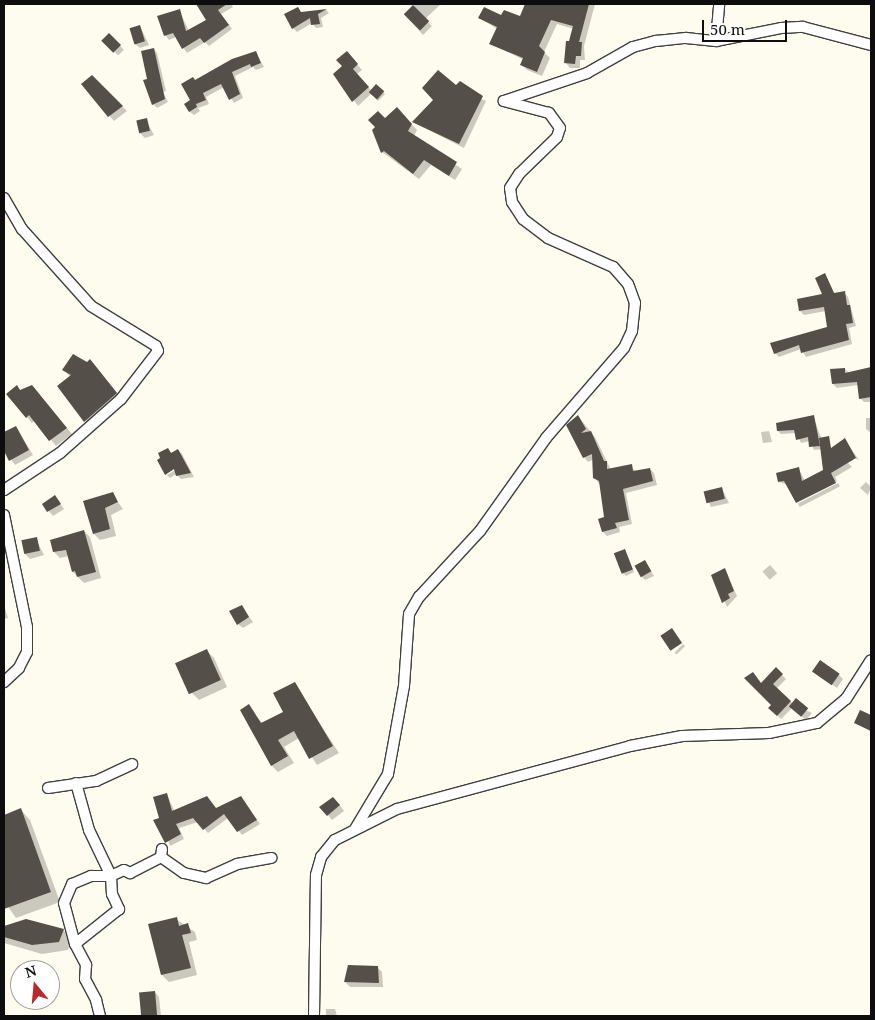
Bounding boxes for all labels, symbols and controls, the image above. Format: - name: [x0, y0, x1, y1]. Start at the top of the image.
- scale bar: [705, 10, 790, 42]
- text: 50 m: [710, 19, 745, 39]
- north arrow: [10, 960, 60, 1010]
- text: N: [23, 960, 39, 982]

